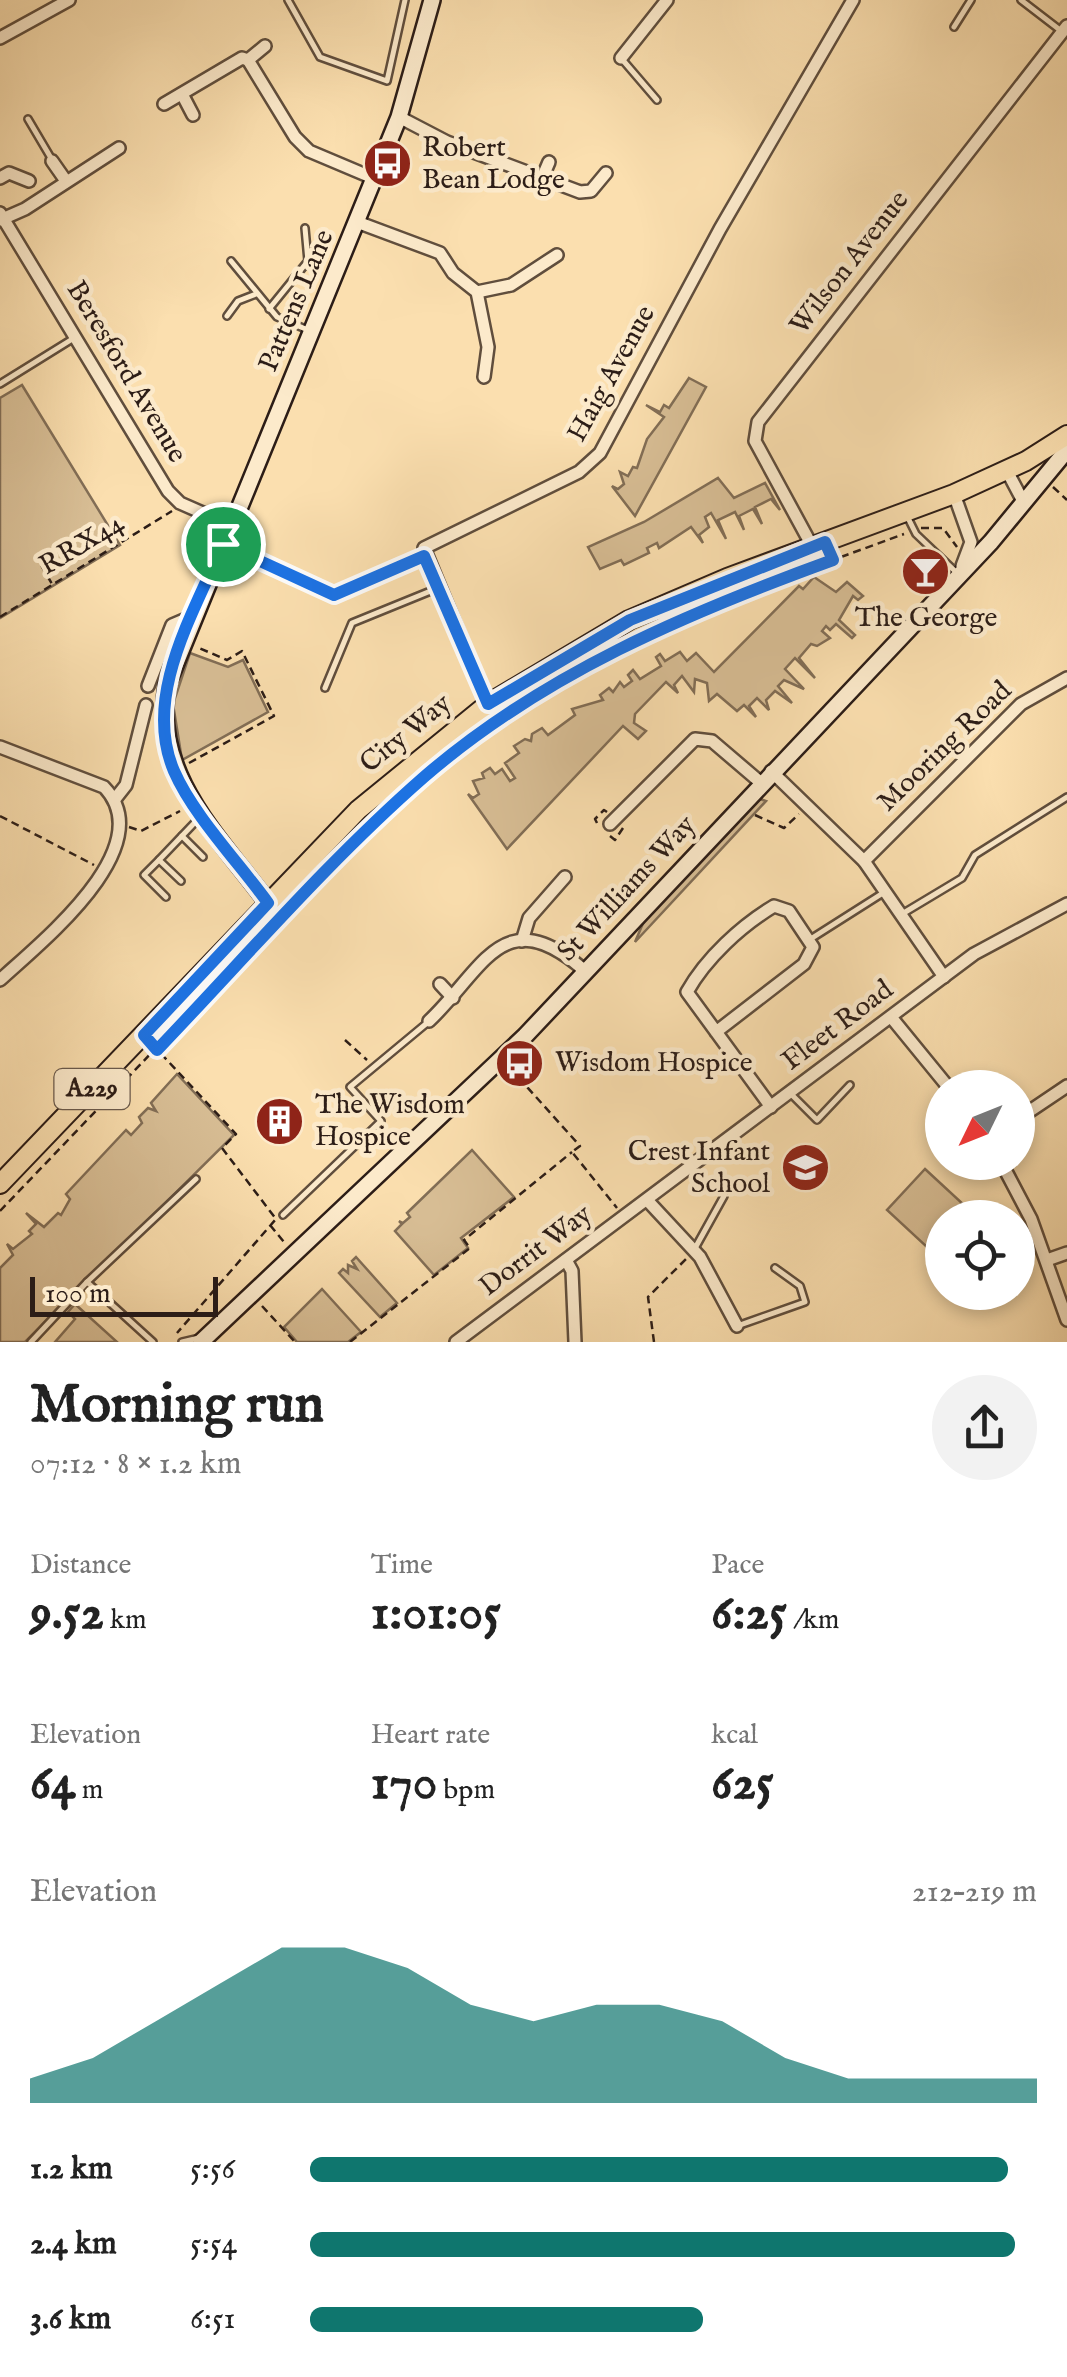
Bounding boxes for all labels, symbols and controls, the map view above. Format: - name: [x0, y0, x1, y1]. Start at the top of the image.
- place label: Robert Bean Lodge: [422, 131, 565, 198]
- bus stop icon: Robert Bean Lodge: [361, 138, 413, 190]
- street label: Wilson Avenue: [783, 184, 917, 342]
- street label: Pattens Lane: [251, 225, 343, 377]
- street label: Beresford Avenue: [58, 275, 194, 470]
- street label: Haig Avenue: [560, 300, 664, 448]
- pin: [181, 502, 266, 587]
- street label: RRX44: [33, 506, 131, 584]
- icon: arrive: [196, 517, 251, 572]
- bar icon: The George: [900, 545, 952, 597]
- place label: The George: [855, 601, 998, 636]
- street label: Mooring Road: [870, 674, 1020, 820]
- street label: City Way: [353, 686, 459, 781]
- street label: St Williams Way: [550, 808, 704, 969]
- street label: Fleet Road: [776, 973, 901, 1079]
- bus stop icon: Wisdom Hospice: [494, 1037, 546, 1089]
- place label: Wisdom Hospice: [555, 1046, 753, 1081]
- road number: A229: [54, 1069, 130, 1109]
- north arrow: [925, 1070, 1035, 1180]
- map controls: [925, 1070, 1035, 1310]
- place label: The Wisdom Hospice: [315, 1088, 465, 1155]
- building icon: The Wisdom Hospice: [254, 1095, 306, 1147]
- place label: Crest Infant School: [628, 1135, 770, 1202]
- school or university icon: Crest Infant School: [779, 1142, 831, 1194]
- street label: Dorrit Way: [473, 1197, 599, 1305]
- button: locate: [925, 1200, 1035, 1310]
- scale bar: [30, 1272, 218, 1316]
- text: 100 m: [45, 1277, 111, 1312]
- text: Morning run: [30, 1371, 324, 1441]
- button: share: [932, 1375, 1037, 1480]
- text: 07:12 · 8 × 1.2 km: [30, 1444, 241, 1485]
- text: Distance: [30, 1548, 131, 1583]
- text: Time: [371, 1548, 433, 1583]
- text: Pace: [711, 1548, 764, 1583]
- text: 9.52: [30, 1583, 104, 1646]
- text: 1:01:05: [371, 1583, 501, 1646]
- text: 6:25: [711, 1583, 787, 1646]
- text: km: [104, 1603, 147, 1638]
- text: /km: [787, 1603, 839, 1638]
- text: Elevation: [30, 1718, 141, 1753]
- text: Heart rate: [371, 1718, 490, 1753]
- text: kcal: [711, 1718, 758, 1753]
- text: 64: [30, 1753, 76, 1816]
- text: 170: [371, 1753, 437, 1816]
- text: 625: [711, 1753, 774, 1816]
- text: m: [76, 1773, 103, 1808]
- text: bpm: [437, 1773, 495, 1808]
- text: Elevation: [30, 1872, 157, 1913]
- text: 212–219 m: [912, 1872, 1037, 1913]
- text: 1.2 km: [30, 2149, 113, 2190]
- text: 5:56: [190, 2149, 235, 2190]
- text: 2.4 km: [30, 2224, 117, 2265]
- text: 5:54: [190, 2224, 237, 2265]
- text: 3.6 km: [30, 2299, 111, 2340]
- text: 6:51: [190, 2299, 235, 2340]

